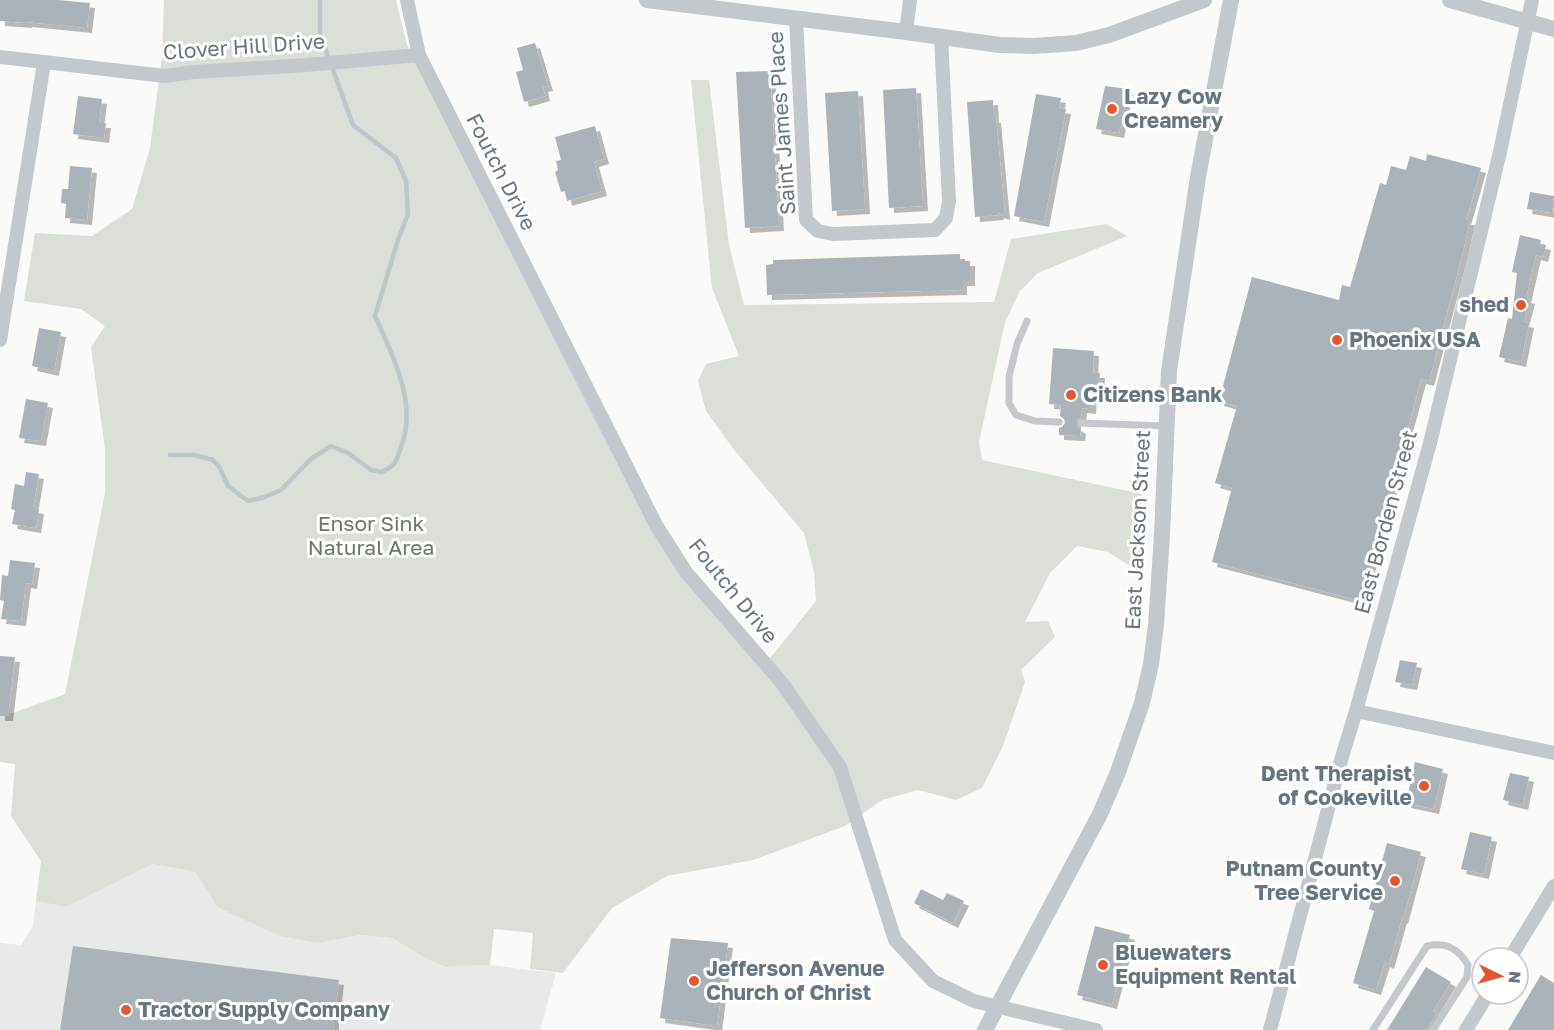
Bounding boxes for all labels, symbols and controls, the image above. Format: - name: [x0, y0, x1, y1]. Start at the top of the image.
- street label: Clover Hill Drive: [162, 27, 326, 65]
- street label: Saint James Place: [762, 30, 800, 216]
- place label: Lazy Cow Creamery: [1124, 83, 1224, 133]
- marker: Lazy Cow Creamery: [1105, 102, 1119, 116]
- street label: Foutch Drive: [461, 109, 542, 234]
- place label: shed: [1459, 291, 1509, 317]
- marker: shed: [1514, 298, 1528, 312]
- place label: Phoenix USA: [1349, 326, 1481, 352]
- marker: Phoenix USA: [1330, 333, 1344, 347]
- place label: Citizens Bank: [1083, 381, 1222, 407]
- marker: Citizens Bank: [1064, 388, 1078, 402]
- street label: East Borden Street: [1348, 427, 1422, 617]
- street label: East Jackson Street: [1119, 429, 1155, 631]
- park label: Ensor Sink Natural Area: [308, 510, 434, 560]
- street label: Foutch Drive: [684, 533, 784, 648]
- place label: Dent Therapist of Cookeville: [1261, 760, 1412, 810]
- marker: Dent Therapist of Cookeville: [1417, 779, 1431, 793]
- place label: Putnam County Tree Service: [1226, 855, 1383, 905]
- marker: Putnam County Tree Service: [1388, 874, 1402, 888]
- place label: Bluewaters Equipment Rental: [1115, 939, 1296, 989]
- north arrow: [1470, 946, 1530, 1006]
- place label: Jefferson Avenue Church of Christ: [706, 955, 885, 1005]
- marker: Bluewaters Equipment Rental: [1096, 958, 1110, 972]
- text: N: [1504, 970, 1525, 984]
- marker: Jefferson Avenue Church of Christ: [687, 974, 701, 988]
- place label: Tractor Supply Company: [138, 996, 391, 1022]
- marker: Tractor Supply Company: [119, 1003, 133, 1017]

